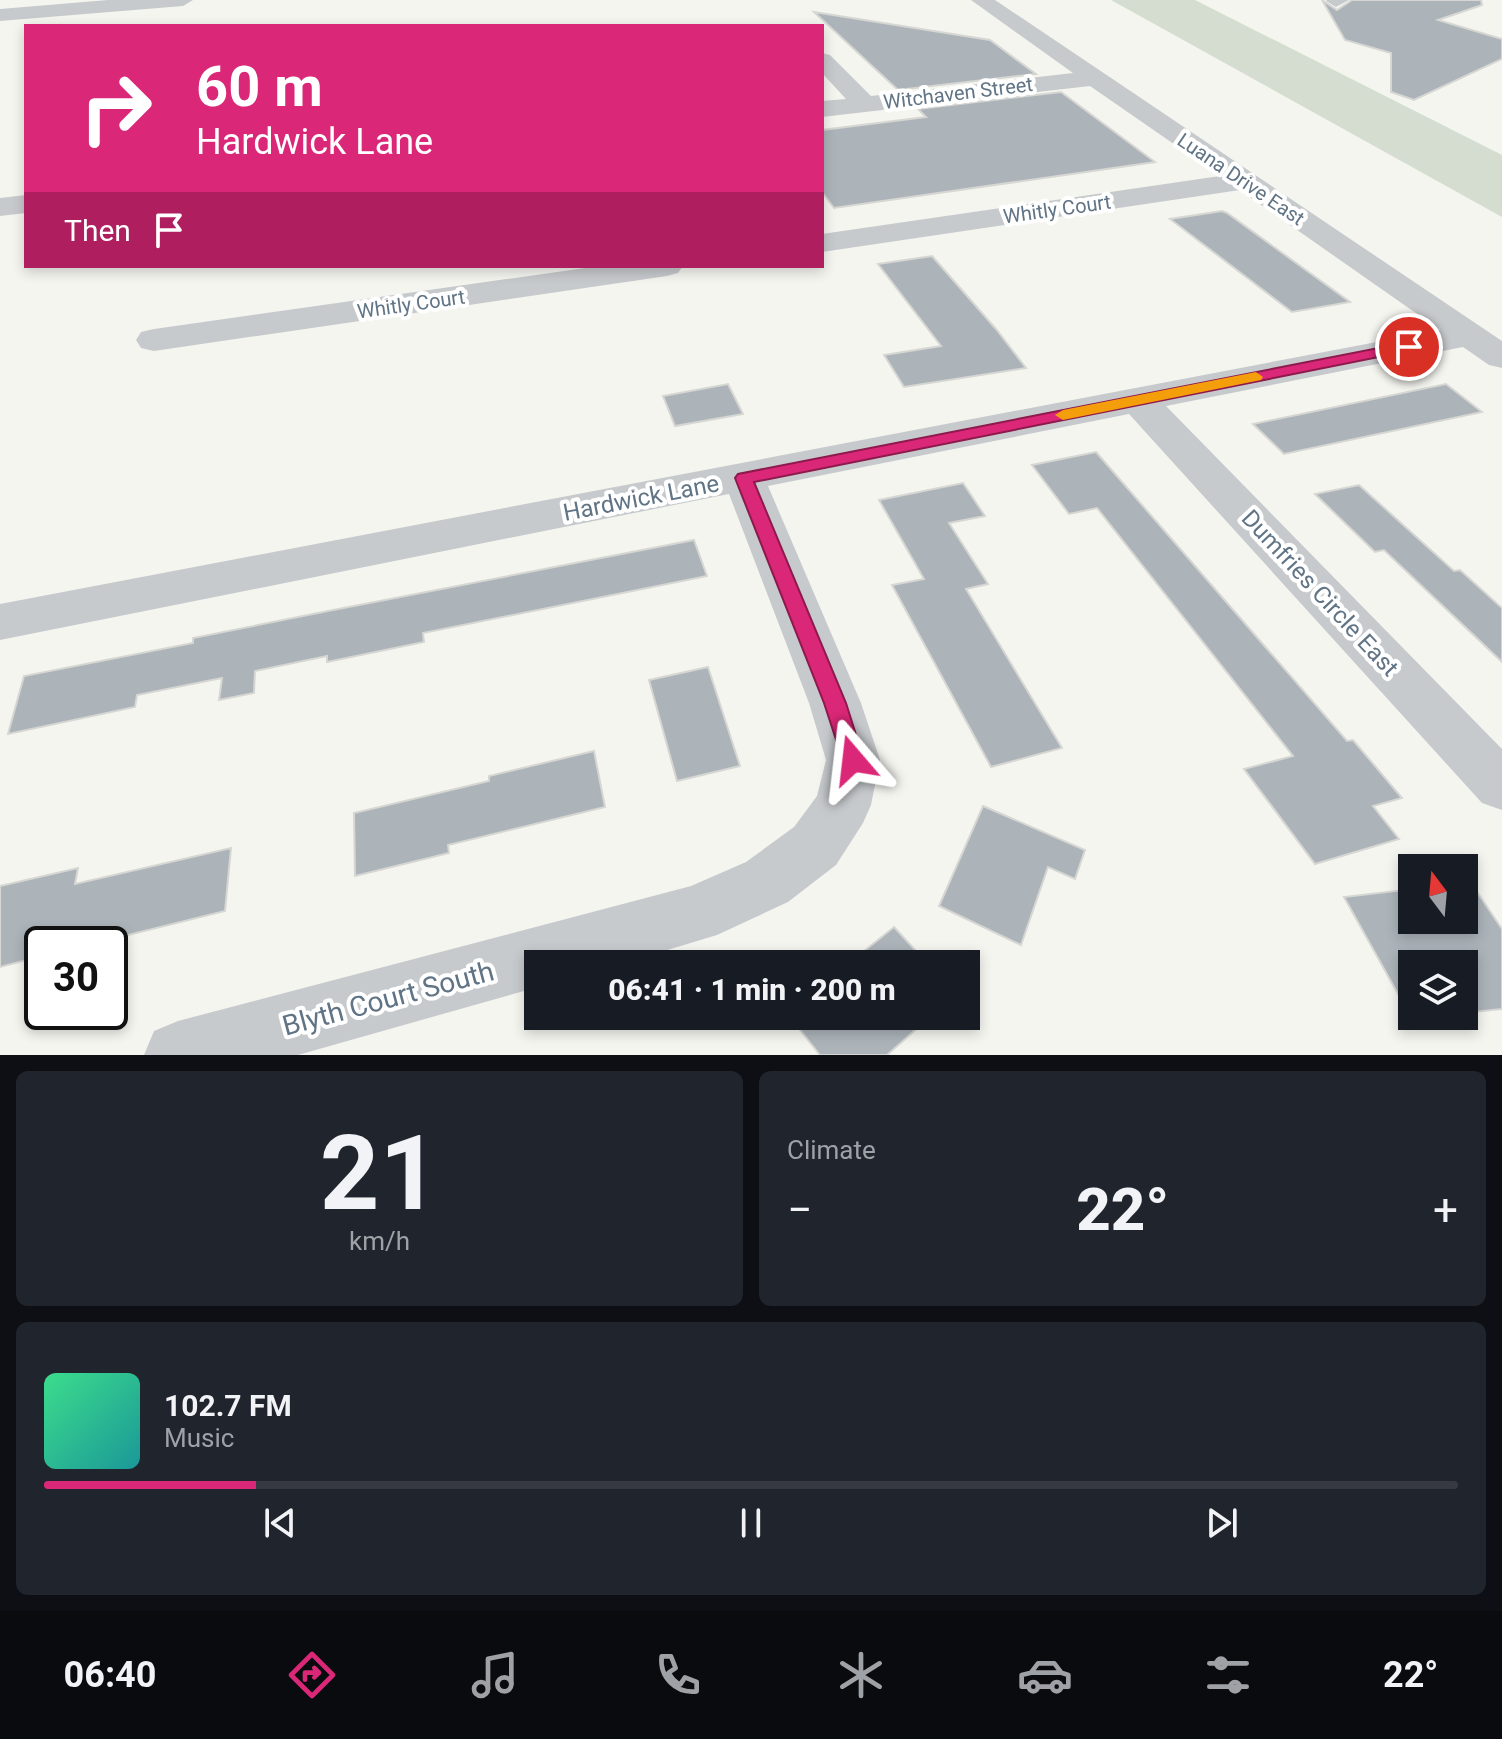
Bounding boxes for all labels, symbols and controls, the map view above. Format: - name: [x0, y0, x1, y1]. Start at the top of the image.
- text: 60 m: [196, 54, 323, 120]
- icon: right: [64, 56, 168, 160]
- street label: Witchaven Street: [882, 72, 1034, 114]
- text: Hardwick Lane: [196, 121, 433, 163]
- street label: Luana Drive East: [1173, 128, 1309, 230]
- street label: Whitly Court: [1001, 190, 1113, 228]
- icon: arrive: [147, 208, 191, 252]
- text: Then: [64, 213, 131, 248]
- street label: Whitly Court: [355, 285, 467, 323]
- pin: [1375, 313, 1443, 381]
- icon: arrive: [1387, 325, 1431, 369]
- street label: Hardwick Lane: [561, 469, 721, 527]
- street label: Dumfries Circle East: [1236, 504, 1404, 682]
- position arrow: [811, 718, 895, 802]
- north arrow: [1398, 854, 1478, 934]
- map controls: [1398, 854, 1478, 1030]
- speed limit sign: 30: [24, 926, 128, 1030]
- button: layers: [1398, 950, 1478, 1030]
- street label: Blyth Court South: [279, 954, 497, 1043]
- text: 06:41 · 1 min · 200 m: [608, 972, 896, 1007]
- text: 21: [320, 1113, 439, 1234]
- text: Climate: [787, 1135, 876, 1165]
- text: 22°: [1076, 1174, 1169, 1245]
- text: −: [787, 1184, 812, 1236]
- text: +: [1433, 1184, 1458, 1236]
- text: km/h: [349, 1226, 410, 1256]
- text: 102.7 FM: [164, 1388, 292, 1423]
- text: Music: [164, 1423, 234, 1453]
- icon: previous: [258, 1501, 302, 1545]
- icon: pause: [729, 1501, 773, 1545]
- icon: next: [1200, 1501, 1244, 1545]
- icon: directions: [284, 1647, 340, 1703]
- icon: music: [467, 1647, 523, 1703]
- icon: phone: [650, 1647, 706, 1703]
- icon: climate: [833, 1647, 889, 1703]
- icon: car: [1017, 1647, 1073, 1703]
- icon: filters: [1200, 1647, 1256, 1703]
- text: 06:40: [64, 1654, 156, 1696]
- text: 22°: [1383, 1654, 1438, 1696]

